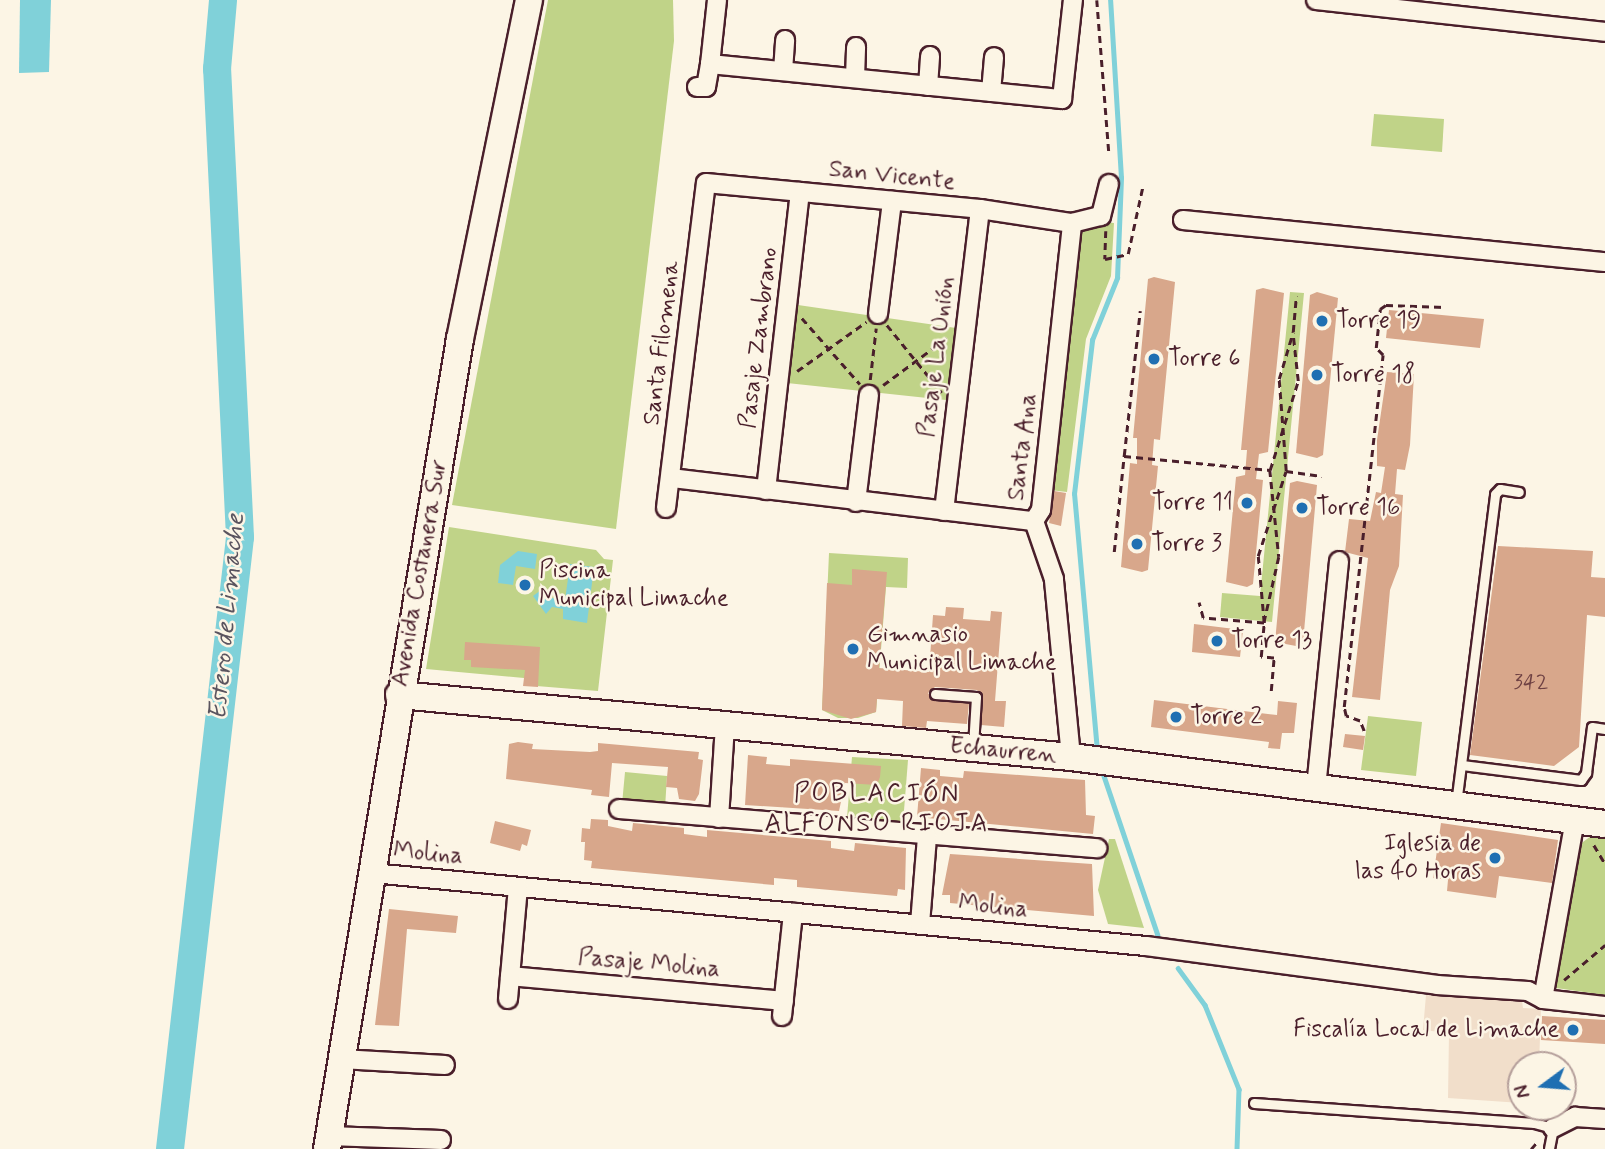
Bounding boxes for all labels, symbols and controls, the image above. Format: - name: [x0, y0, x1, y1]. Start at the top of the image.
- street label: San Vicente: [825, 155, 959, 197]
- street label: Pasaje Zambrano: [734, 246, 784, 430]
- street label: Santa Filomena: [638, 260, 686, 426]
- street label: Pasaje La Unión: [913, 275, 961, 439]
- place label: Torre 19: [1336, 307, 1421, 335]
- marker: Torre 19: [1314, 313, 1330, 329]
- place label: Torre 6: [1168, 345, 1241, 373]
- marker: Torre 6: [1146, 351, 1162, 367]
- place label: Torre 18: [1331, 361, 1415, 389]
- marker: Torre 18: [1309, 367, 1325, 383]
- street label: Santa Ana: [1002, 392, 1044, 502]
- street label: Avenida Costanera Sur: [386, 457, 454, 689]
- place label: Torre 11: [1152, 489, 1233, 517]
- place label: Torre 16: [1316, 494, 1400, 522]
- marker: Torre 11: [1239, 495, 1255, 511]
- marker: Torre 16: [1294, 500, 1310, 516]
- water label: Estero de Limache: [204, 514, 252, 720]
- place label: Torre 3: [1151, 530, 1222, 558]
- marker: Torre 3: [1129, 536, 1145, 552]
- place label: Piscina Municipal Limache: [539, 557, 730, 613]
- marker: Piscina Municipal Limache: [517, 577, 533, 593]
- place label: Gimnasio Municipal Limache: [867, 621, 1058, 677]
- place label: Torre 13: [1231, 627, 1312, 655]
- marker: Torre 13: [1209, 633, 1225, 649]
- marker: Gimnasio Municipal Limache: [845, 641, 861, 657]
- house number: 342: [1514, 669, 1548, 695]
- place label: Torre 2: [1190, 703, 1262, 731]
- marker: Torre 2: [1168, 709, 1184, 725]
- street label: Echaurren: [948, 732, 1058, 770]
- district label: POBLACIÓN ALFONSO RIOJA: [768, 779, 986, 840]
- place label: Iglesia de las 40 Horas: [1355, 830, 1481, 886]
- street label: Molina: [392, 837, 464, 871]
- marker: Iglesia de las 40 Horas: [1487, 850, 1503, 866]
- street label: Molina: [957, 889, 1029, 925]
- street label: Pasaje Molina: [577, 943, 721, 985]
- place label: Fiscalía Local de Limache: [1299, 1016, 1559, 1044]
- marker: Fiscalía Local de Limache: [1565, 1022, 1581, 1038]
- north arrow: [1507, 1051, 1577, 1121]
- text: N: [1509, 1082, 1537, 1101]

